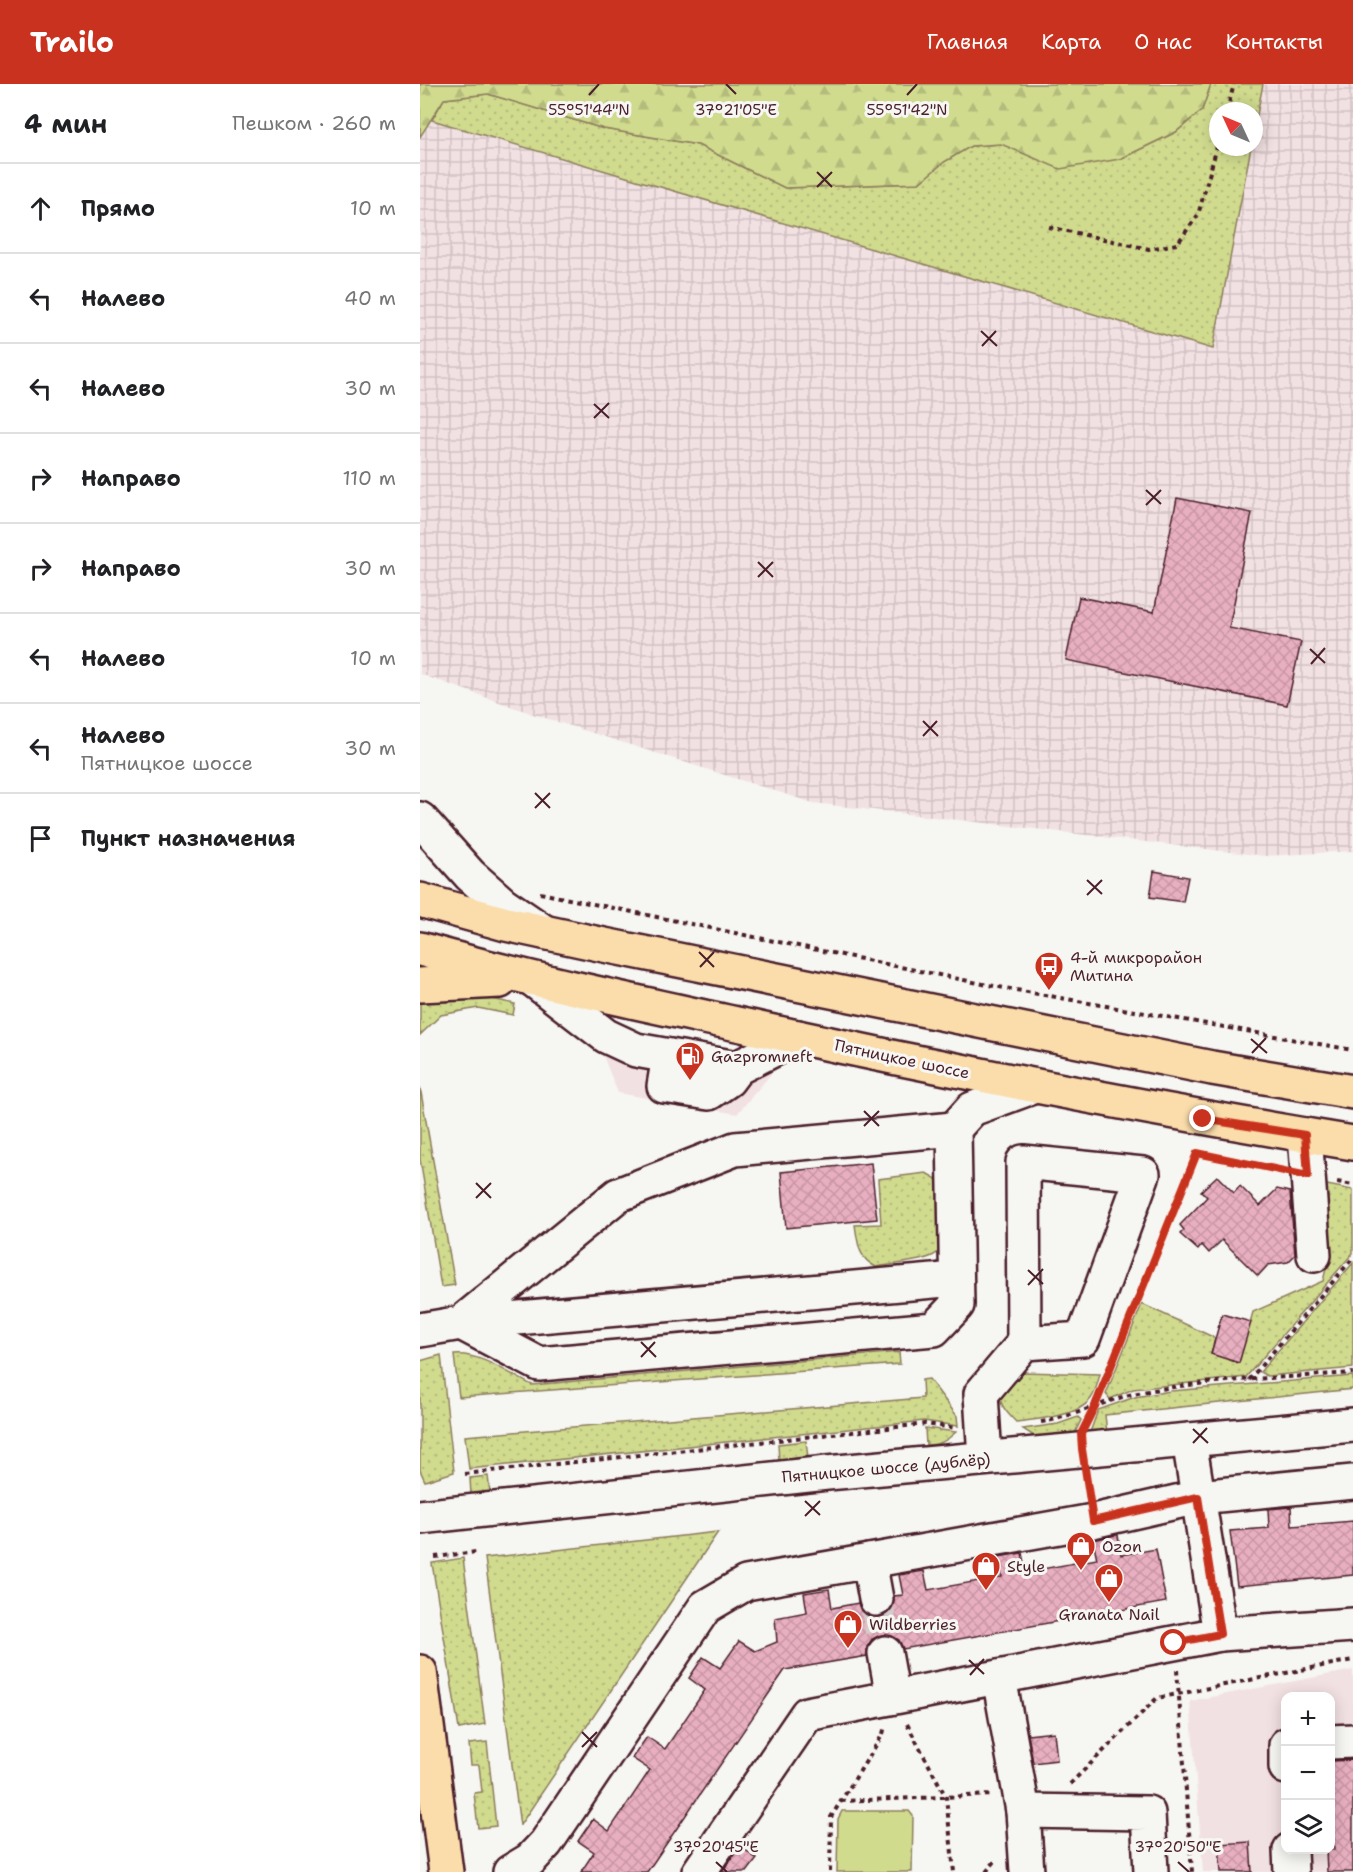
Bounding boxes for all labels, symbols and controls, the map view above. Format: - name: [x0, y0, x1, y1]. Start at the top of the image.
- text: Trailo: [30, 23, 114, 61]
- text: Главная: [927, 28, 1008, 56]
- text: Карта: [1041, 28, 1101, 56]
- text: О нас: [1134, 28, 1192, 56]
- text: Контакты: [1225, 28, 1323, 56]
- text: 55°51'44"N: [548, 100, 630, 120]
- text: 37°21'05"E: [695, 100, 777, 120]
- text: 55°51'42"N: [867, 100, 947, 120]
- north arrow: [1209, 102, 1263, 156]
- text: 4 мин: [24, 106, 107, 141]
- text: Пешком · 260 m: [232, 110, 396, 136]
- icon: ahead: [24, 192, 57, 225]
- text: Прямо: [81, 194, 155, 223]
- text: 10 m: [350, 195, 396, 221]
- icon: left: [24, 282, 57, 315]
- text: Налево: [81, 284, 165, 313]
- text: 40 m: [344, 285, 396, 311]
- icon: left: [24, 372, 57, 405]
- text: Налево: [81, 374, 165, 403]
- text: 30 m: [344, 375, 396, 401]
- icon: right: [24, 462, 57, 495]
- text: Направо: [81, 464, 181, 493]
- text: 110 m: [342, 465, 396, 491]
- icon: right: [24, 552, 57, 585]
- text: Направо: [81, 554, 181, 583]
- text: 30 m: [344, 555, 396, 581]
- icon: left: [24, 642, 57, 675]
- text: Налево: [81, 644, 165, 673]
- text: 10 m: [350, 645, 396, 671]
- text: Налево: [81, 721, 165, 750]
- icon: left: [24, 732, 57, 765]
- text: 30 m: [344, 735, 396, 761]
- text: Пятницкое шоссе: [81, 750, 253, 776]
- icon: arrive: [24, 822, 57, 855]
- text: Пункт назначения: [81, 824, 295, 853]
- place label: 4-й микрорайон Митина: [1070, 947, 1202, 986]
- bus stop icon: 4-й микрорайон Митина: [1033, 950, 1065, 992]
- street label: Пятницкое шоссе: [833, 1034, 971, 1084]
- fuel station icon: Gazpromneft: [674, 1040, 706, 1082]
- place label: Gazpromneft: [711, 1046, 813, 1067]
- route end: [1189, 1105, 1215, 1131]
- street label: Пятницкое шоссе (дублёр): [781, 1448, 991, 1488]
- shop icon: Ozon: [1065, 1530, 1097, 1572]
- place label: Ozon: [1102, 1536, 1142, 1557]
- shop icon: Style: [970, 1550, 1002, 1592]
- place label: Style: [1007, 1556, 1045, 1577]
- shop icon: Granata Nail: [1093, 1562, 1125, 1604]
- place label: Granata Nail: [1058, 1604, 1160, 1625]
- shop icon: Wildberries: [832, 1608, 864, 1650]
- place label: Wildberries: [869, 1614, 957, 1635]
- route start: [1160, 1629, 1186, 1655]
- map controls: [1281, 1692, 1335, 1854]
- button: +: [1281, 1692, 1335, 1746]
- button: −: [1281, 1746, 1335, 1800]
- button: layers: [1281, 1800, 1335, 1854]
- text: 37°20'45"E: [673, 1837, 759, 1857]
- text: 37°20'50"E: [1134, 1837, 1222, 1857]

